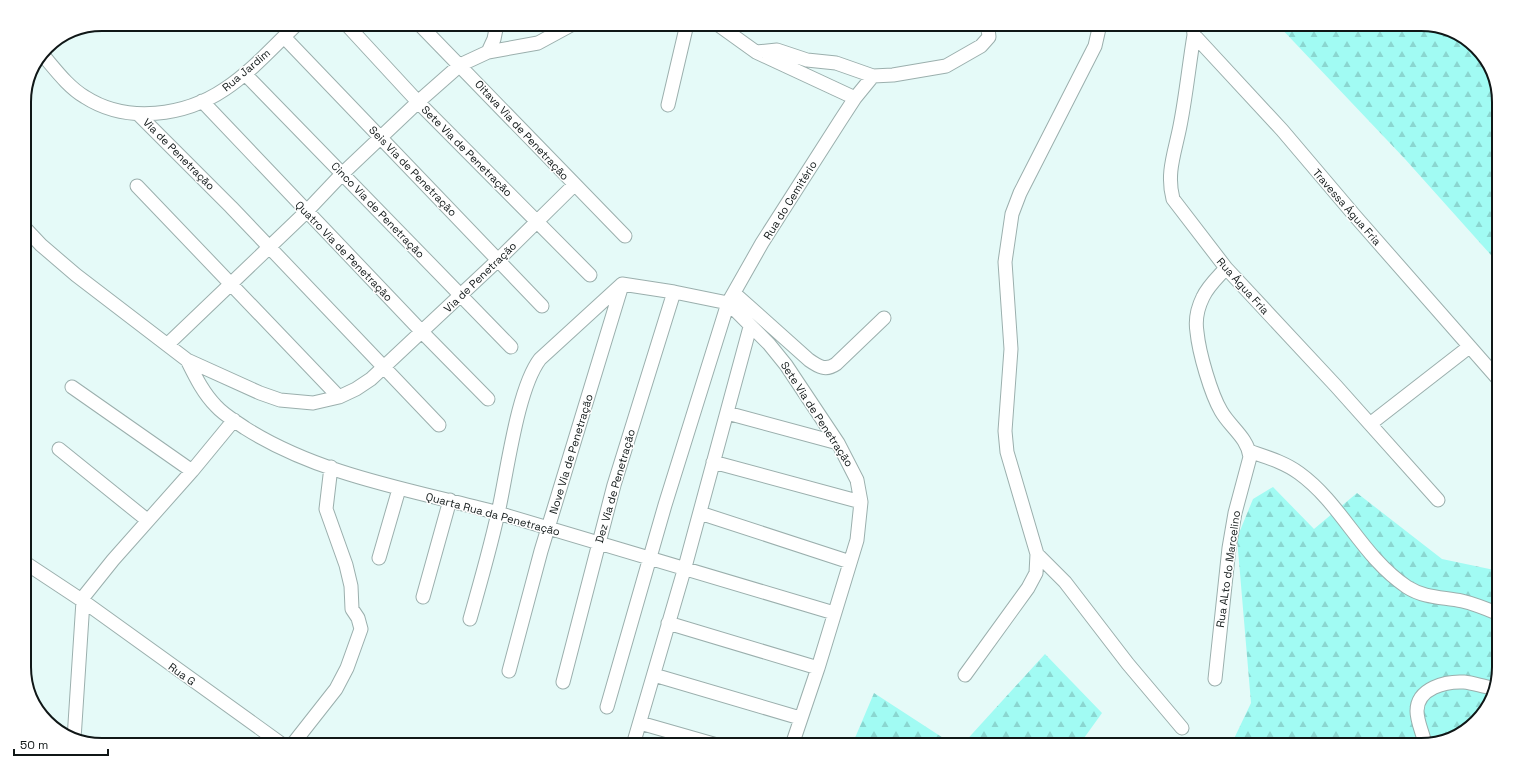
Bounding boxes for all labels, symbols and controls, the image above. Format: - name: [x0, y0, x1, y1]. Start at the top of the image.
- street label: Rua Jardim: [219, 46, 273, 94]
- street label: Oitava Via de Penetração: [472, 77, 572, 183]
- street label: Sete Via de Penetração: [419, 103, 516, 200]
- street label: Via de Penetração: [140, 115, 218, 193]
- street label: Seis Via de Penetração: [366, 123, 460, 219]
- street label: Rua do Cemitério: [760, 158, 820, 242]
- street label: Cinco Via de Penetração: [328, 159, 428, 261]
- street label: Travessa Água Fria: [1310, 166, 1385, 249]
- street label: Quatro Via de Penetração: [292, 198, 396, 304]
- street label: Via de Penetração: [441, 239, 519, 315]
- street label: Rua Água Fria: [1214, 255, 1273, 318]
- street label: Sete Via de Penetração: [778, 359, 856, 470]
- street label: Nove Via de Penetração: [546, 392, 596, 516]
- street label: Dez Via de Penetração: [592, 427, 638, 545]
- street label: Quarta Rua da Penetração: [424, 489, 562, 539]
- street label: Rua ALto do Marcelino: [1213, 509, 1243, 628]
- street label: Rua G: [166, 659, 198, 689]
- scale bar: [14, 731, 108, 757]
- text: 50 m: [20, 737, 48, 753]

